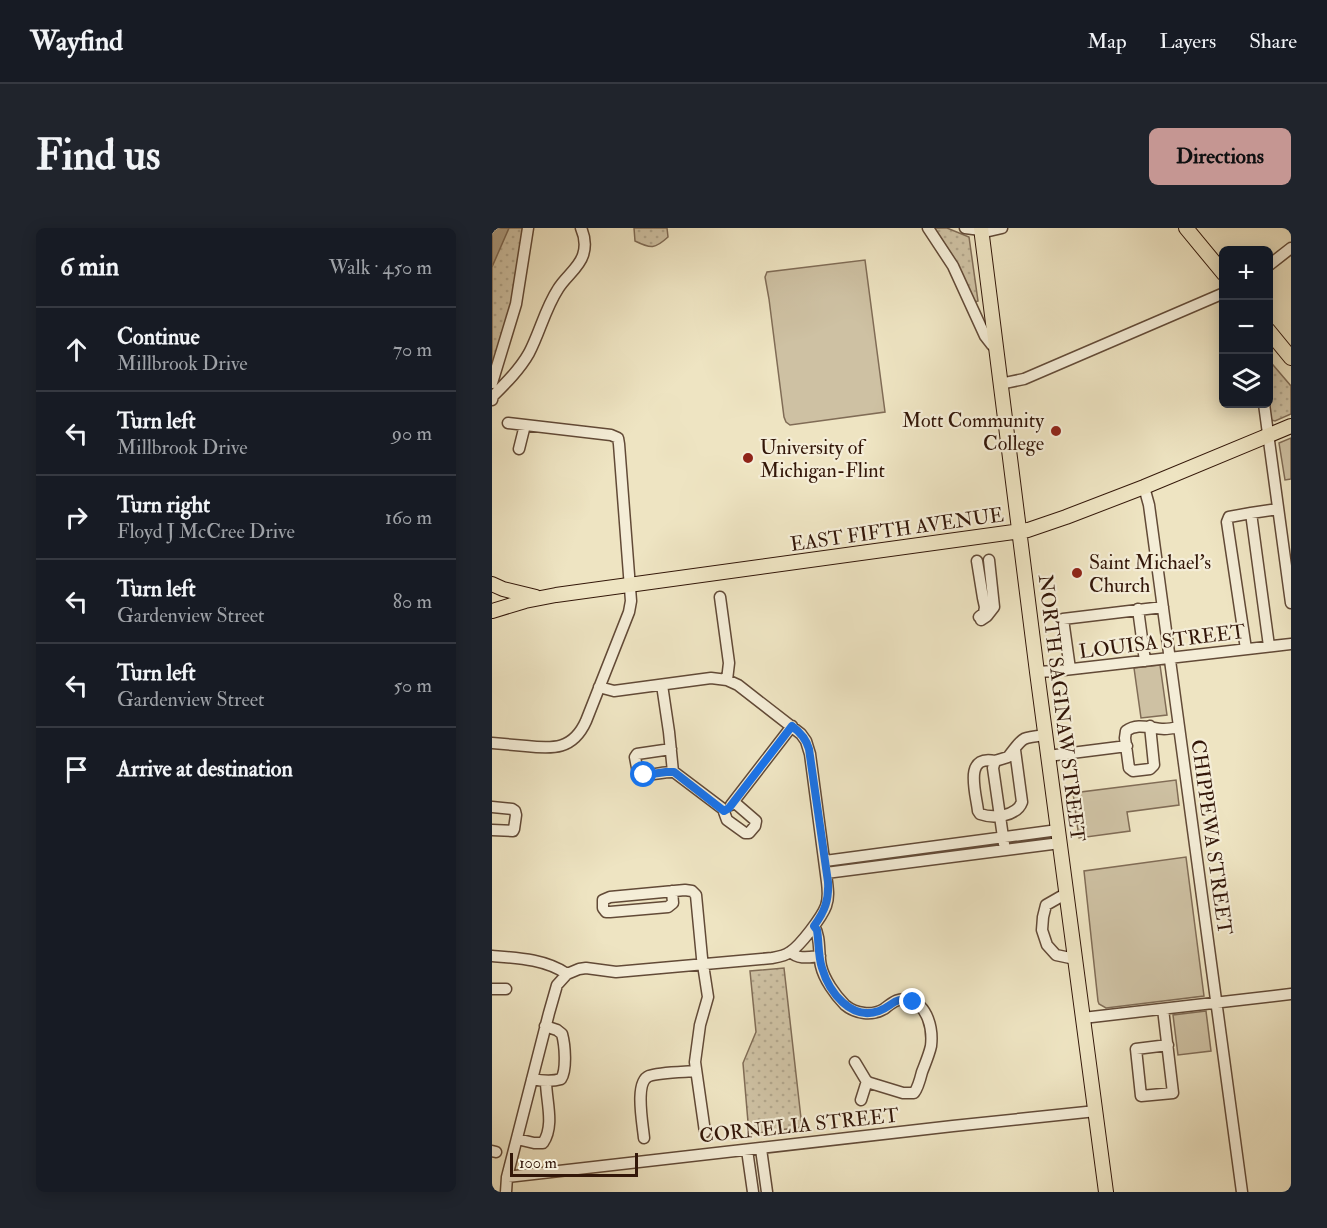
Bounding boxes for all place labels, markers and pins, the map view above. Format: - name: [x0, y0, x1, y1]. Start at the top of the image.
- place label: Mott Community College: [902, 408, 1045, 456]
- marker: Mott Community College: [1049, 424, 1063, 438]
- place label: University of Michigan-Flint: [760, 435, 885, 483]
- marker: University of Michigan-Flint: [741, 451, 755, 465]
- place label: Saint Michael's Church: [1089, 550, 1211, 598]
- marker: Saint Michael's Church: [1070, 566, 1084, 580]

